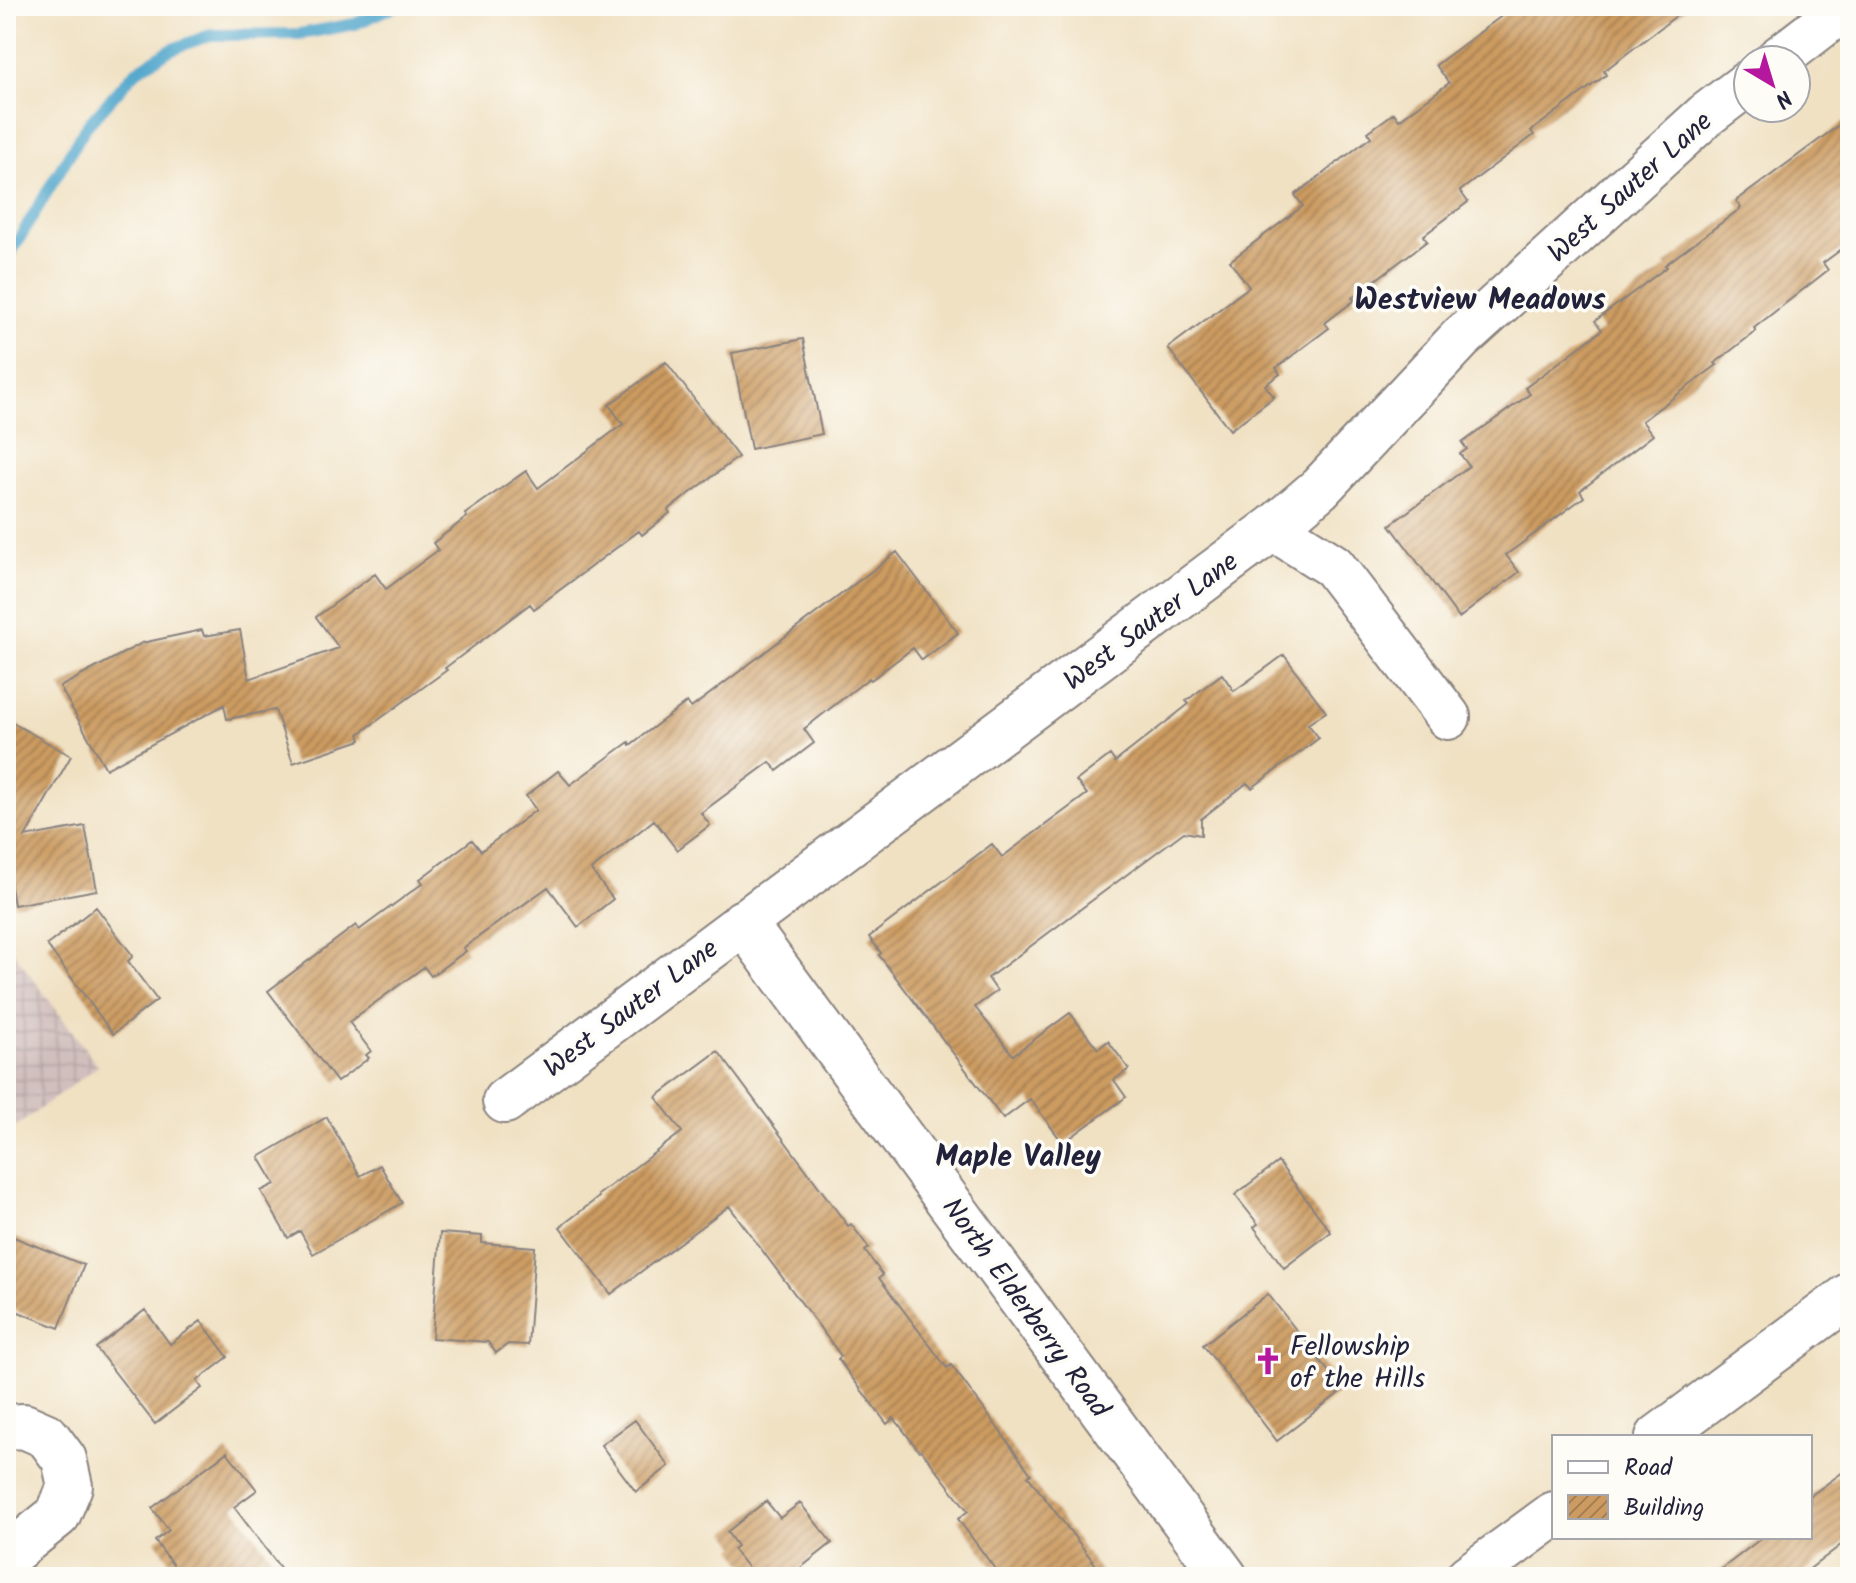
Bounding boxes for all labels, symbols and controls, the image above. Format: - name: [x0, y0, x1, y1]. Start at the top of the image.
- north arrow: [1732, 44, 1812, 124]
- text: N: [1766, 80, 1799, 116]
- street label: West Sauter Lane: [1538, 101, 1724, 275]
- district label: Westview Meadows: [1354, 277, 1606, 325]
- street label: West Sauter Lane: [1054, 541, 1249, 703]
- street label: West Sauter Lane: [534, 928, 729, 1090]
- district label: Maple Valley: [935, 1134, 1101, 1182]
- street label: North Elderberry Road: [929, 1189, 1121, 1429]
- place label: Fellowship of the Hills: [1290, 1325, 1425, 1402]
- church icon: Fellowship of the Hills: [1253, 1346, 1283, 1376]
- legend: [1552, 1435, 1812, 1539]
- text: Road: [1624, 1449, 1673, 1488]
- text: Building: [1624, 1489, 1704, 1528]

